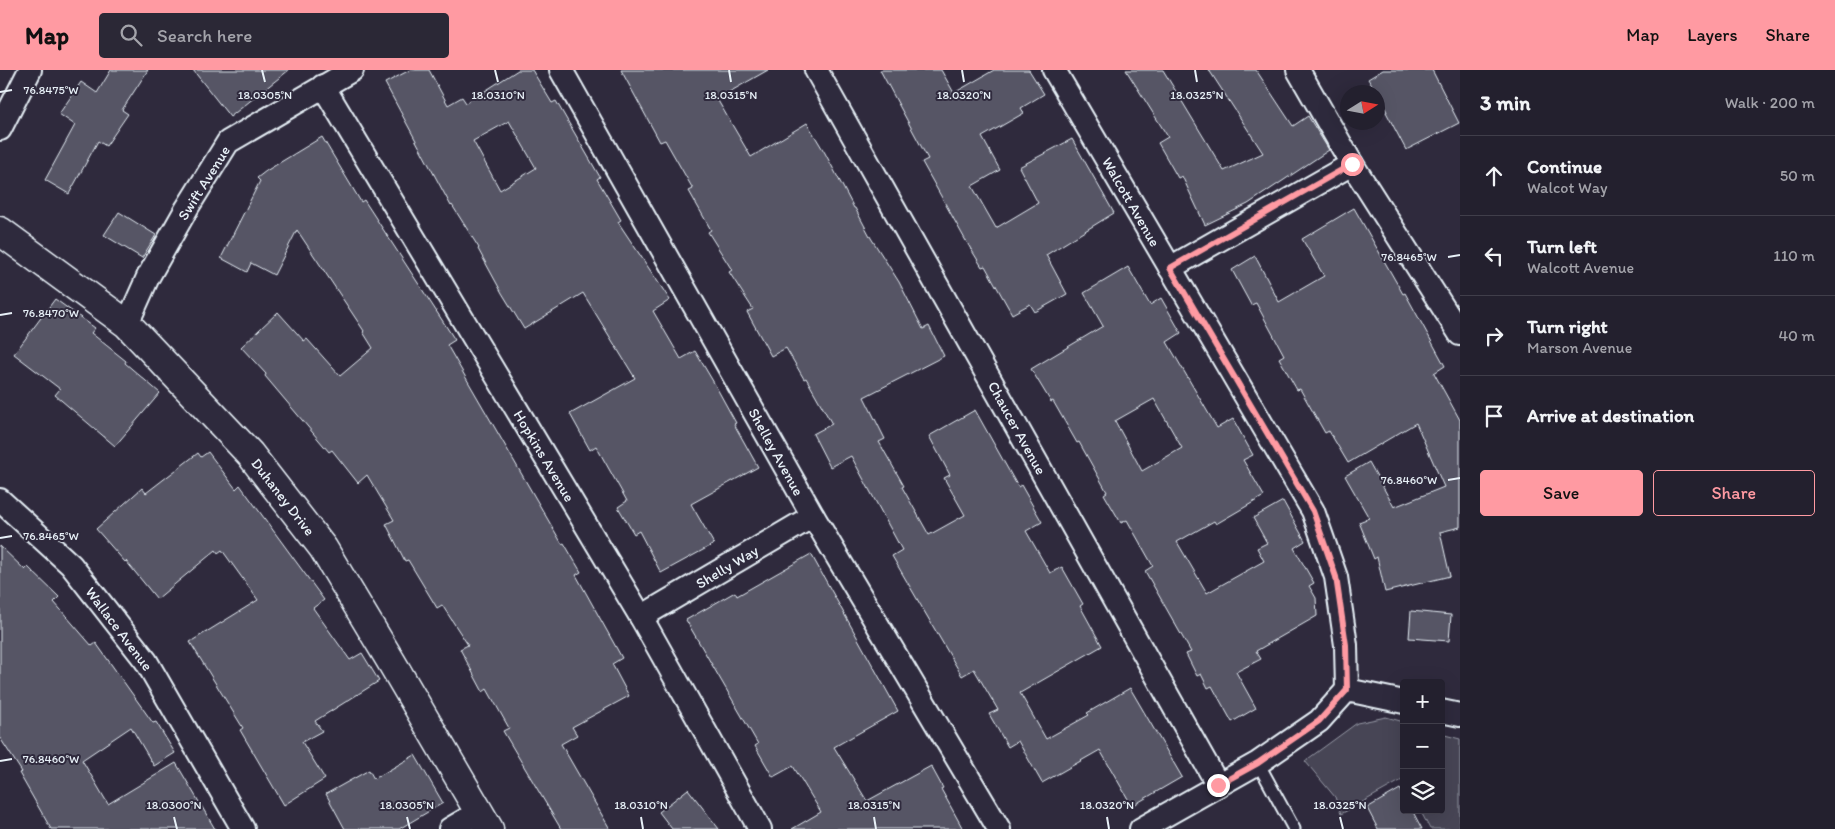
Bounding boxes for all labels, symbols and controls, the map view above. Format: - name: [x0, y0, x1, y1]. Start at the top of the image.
- search box: [99, 13, 449, 58]
- text: Map: [25, 21, 69, 50]
- icon: search: [117, 21, 145, 49]
- text: Search here: [157, 24, 252, 47]
- text: Map: [1626, 24, 1659, 46]
- text: Layers: [1687, 24, 1737, 46]
- text: Share: [1765, 24, 1810, 46]
- text: 76.8475°W: [23, 83, 79, 97]
- north arrow: [1340, 85, 1385, 130]
- text: 18.0305°N: [238, 88, 292, 102]
- text: 18.0310°N: [471, 88, 525, 102]
- text: 18.0315°N: [705, 88, 757, 102]
- text: 18.0320°N: [937, 88, 991, 102]
- text: 18.0325°N: [1170, 88, 1224, 102]
- text: 3 min: [1480, 90, 1530, 115]
- text: Walk · 200 m: [1725, 93, 1815, 112]
- street label: Swift Avenue: [174, 142, 234, 224]
- route start: [1341, 153, 1364, 176]
- street label: Walcott Avenue: [1098, 154, 1164, 250]
- text: Continue: [1527, 155, 1602, 178]
- icon: ahead: [1480, 162, 1508, 190]
- text: 50 m: [1780, 166, 1815, 185]
- text: Walcot Way: [1527, 178, 1607, 197]
- text: Turn left: [1527, 235, 1597, 258]
- icon: left: [1480, 242, 1508, 270]
- text: 110 m: [1773, 246, 1815, 265]
- text: 76.8465°W: [1381, 250, 1437, 264]
- text: Walcott Avenue: [1527, 258, 1634, 277]
- text: 76.8470°W: [23, 306, 79, 320]
- text: Turn right: [1527, 315, 1608, 338]
- icon: right: [1480, 322, 1508, 350]
- text: 40 m: [1778, 326, 1815, 345]
- text: Marson Avenue: [1527, 338, 1632, 357]
- street label: Chaucer Avenue: [984, 378, 1050, 478]
- icon: arrive: [1480, 402, 1508, 430]
- text: Arrive at destination: [1527, 404, 1694, 427]
- street label: Shelley Avenue: [745, 405, 807, 499]
- street label: Hopkins Avenue: [510, 407, 578, 505]
- street label: Duhaney Drive: [247, 455, 319, 539]
- button: Save: [1480, 470, 1643, 516]
- button: Share: [1653, 470, 1815, 516]
- text: 76.8460°W: [1381, 473, 1437, 487]
- text: 76.8465°W: [23, 529, 79, 543]
- street label: Shelly Way: [692, 541, 762, 593]
- street label: Wallace Avenue: [82, 583, 156, 675]
- map controls: [1400, 679, 1445, 814]
- button: +: [1400, 679, 1445, 724]
- button: −: [1400, 724, 1445, 769]
- text: 76.8460°W: [23, 752, 79, 766]
- button: layers: [1400, 769, 1445, 814]
- route end: [1207, 774, 1230, 797]
- text: 18.0300°N: [146, 798, 202, 812]
- text: 18.0305°N: [380, 798, 434, 812]
- text: 18.0310°N: [614, 798, 668, 812]
- text: 18.0315°N: [848, 798, 900, 812]
- text: 18.0320°N: [1080, 798, 1134, 812]
- text: 18.0325°N: [1313, 798, 1367, 812]

